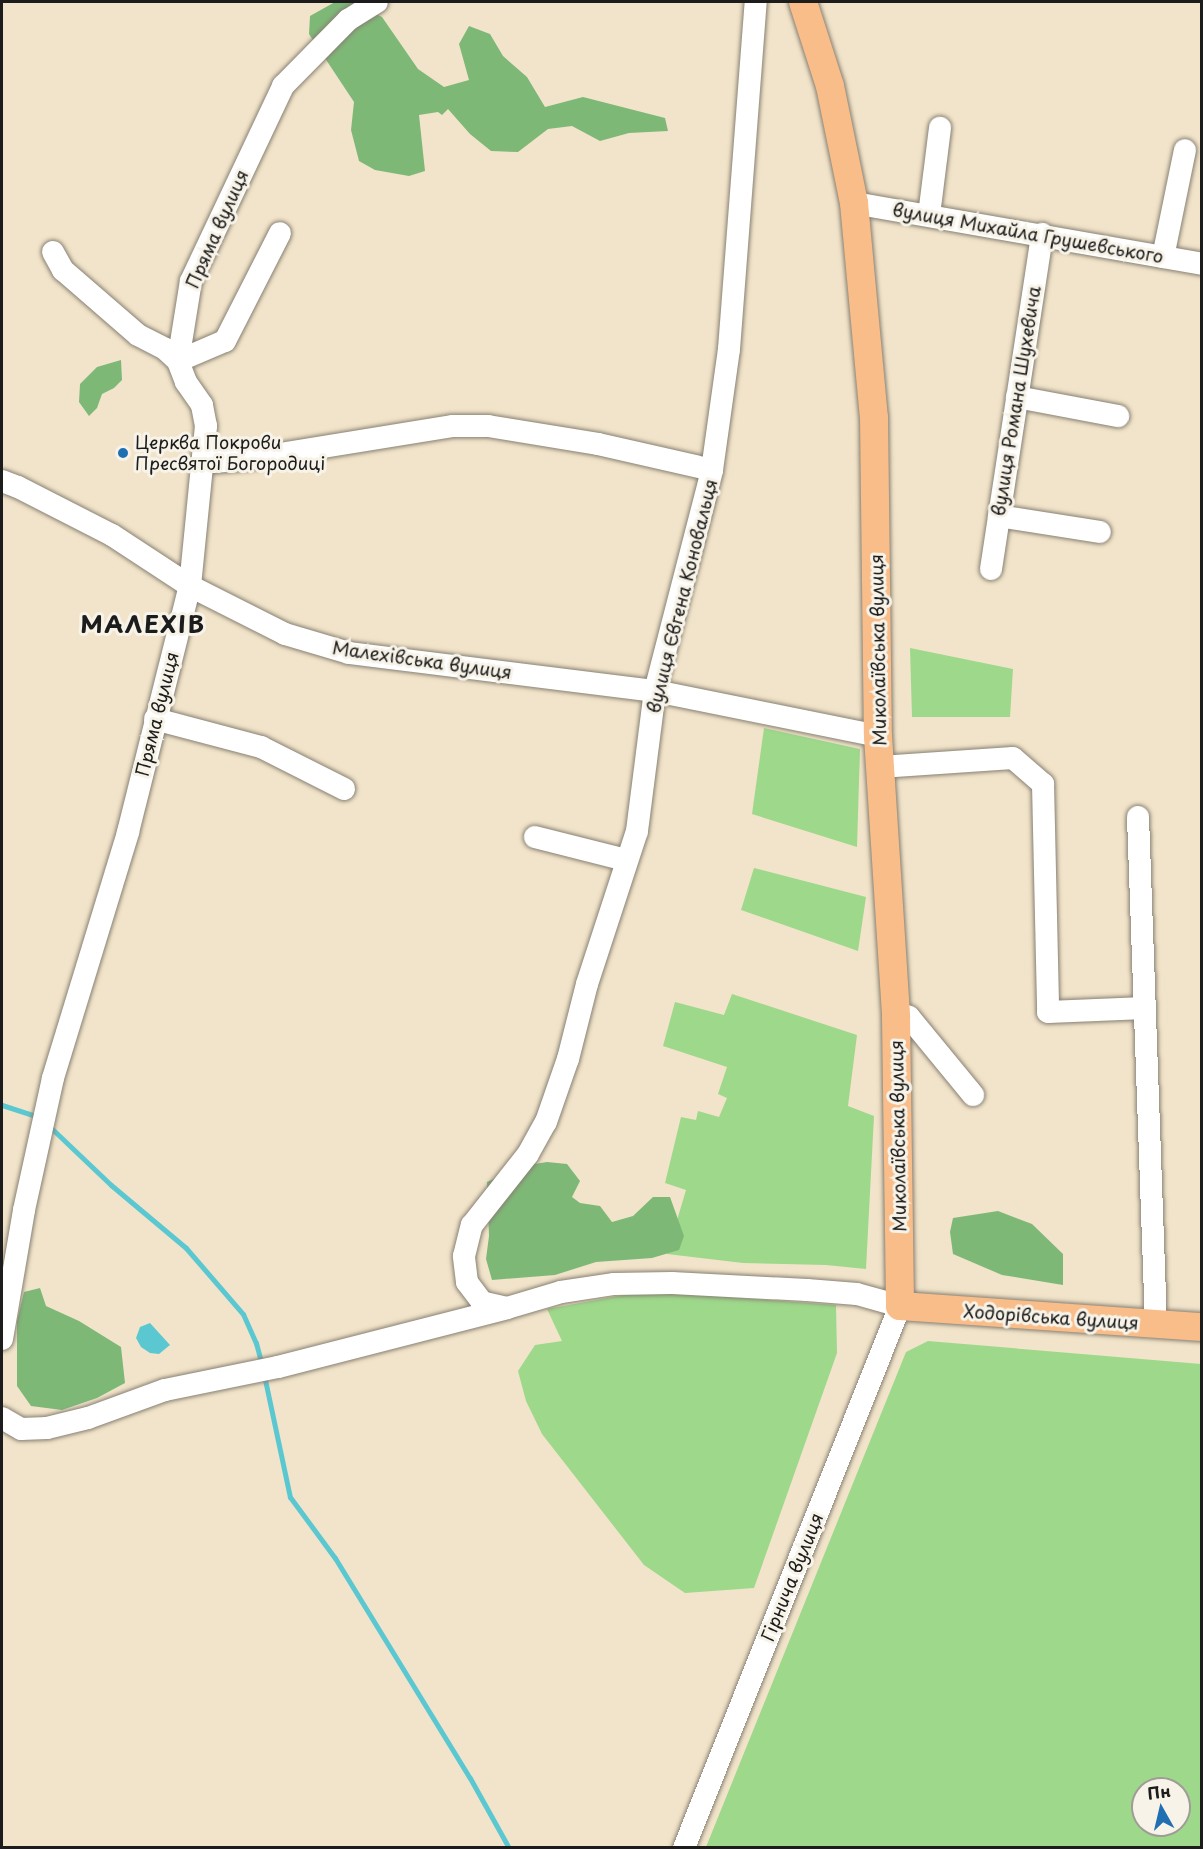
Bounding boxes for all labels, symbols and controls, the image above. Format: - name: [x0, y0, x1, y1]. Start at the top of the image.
- street label: Пряма вулиця: [181, 166, 253, 292]
- street label: вулиця Михайла Грушевського: [890, 198, 1166, 268]
- street label: вулиця Романа Шухевича: [987, 284, 1045, 518]
- place label: Церква Покрови Пресвятої Богородиці: [135, 432, 326, 474]
- marker: Церква Покрови Пресвятої Богородиці: [116, 446, 130, 460]
- street label: вулиця Євгена Коновальця: [642, 476, 722, 716]
- street label: Миколаївська вулиця: [866, 553, 890, 747]
- district label: МАЛЕХІВ: [79, 610, 207, 638]
- street label: Малехівська вулиця: [331, 637, 513, 683]
- street label: Пряма вулиця: [131, 649, 183, 779]
- street label: Миколаївська вулиця: [886, 1039, 910, 1233]
- street label: Ходорівська вулиця: [962, 1300, 1140, 1334]
- street label: Гірнича вулиця: [756, 1509, 828, 1645]
- north arrow: [1131, 1777, 1191, 1837]
- text: Пн: [1146, 1778, 1172, 1805]

